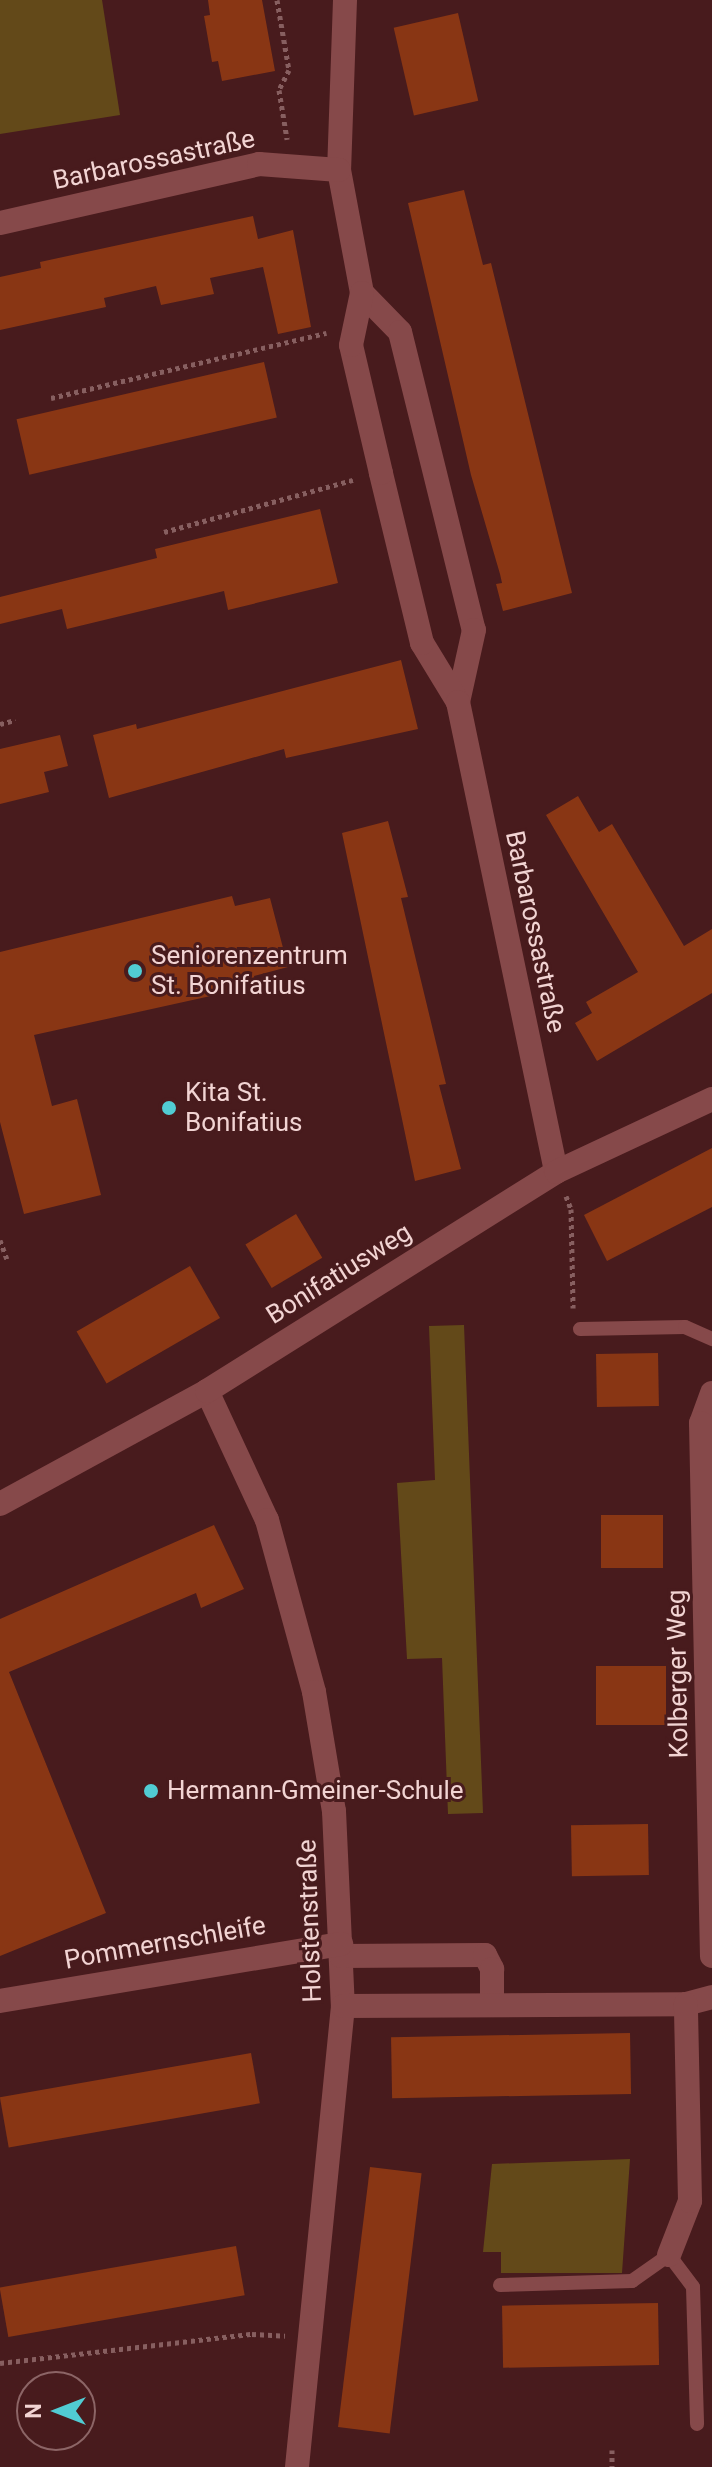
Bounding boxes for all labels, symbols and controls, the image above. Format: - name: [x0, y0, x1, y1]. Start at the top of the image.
- street label: Barbarossastraße: [50, 123, 258, 197]
- street label: Barbarossastraße: [498, 828, 572, 1036]
- place label: Seniorenzentrum St. Bonifatius: [151, 940, 348, 1002]
- marker: Seniorenzentrum St. Bonifatius: [126, 962, 144, 980]
- place label: Kita St. Bonifatius: [185, 1077, 302, 1138]
- marker: Kita St. Bonifatius: [160, 1099, 178, 1117]
- street label: Bonifatiusweg: [261, 1217, 417, 1331]
- street label: Kolberger Weg: [661, 1589, 695, 1759]
- place label: Hermann-Gmeiner-Schule: [167, 1775, 464, 1807]
- marker: Hermann-Gmeiner-Schule: [142, 1782, 160, 1800]
- street label: Holstenstraße: [292, 1839, 328, 2003]
- street label: Pommernschleife: [62, 1910, 268, 1976]
- north arrow: [16, 2371, 96, 2451]
- text: N: [21, 2403, 46, 2419]

